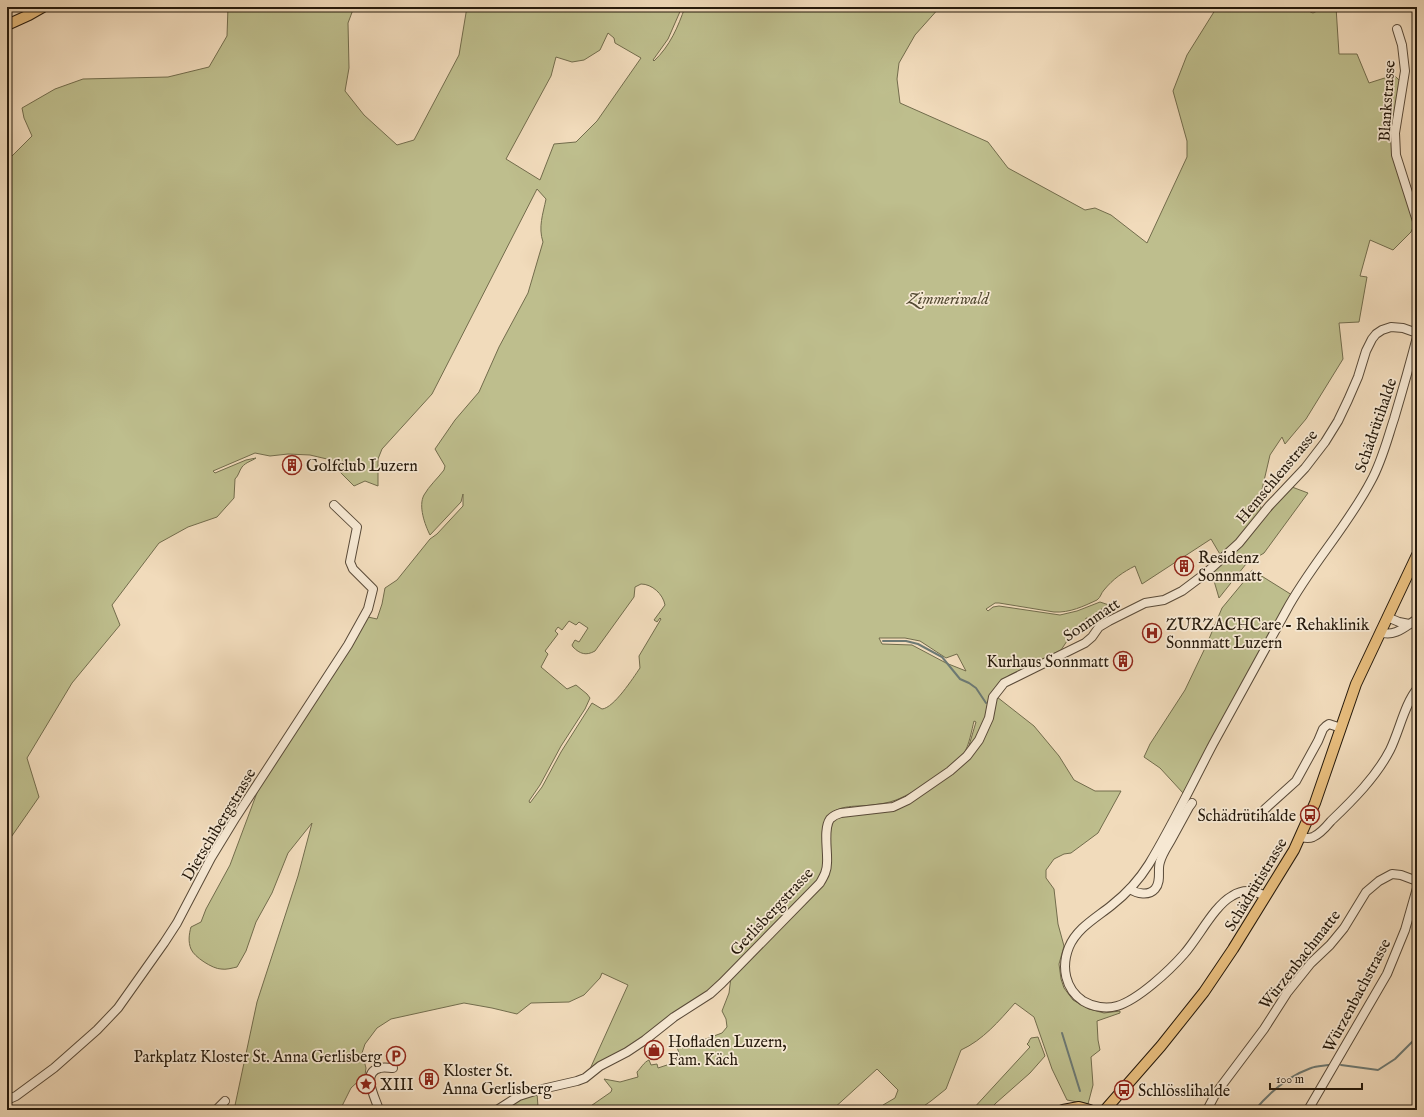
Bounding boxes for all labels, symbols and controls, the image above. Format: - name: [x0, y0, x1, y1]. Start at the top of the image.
- street label: Blankstrasse: [1375, 60, 1401, 142]
- park label: Zimmeriwald: [905, 290, 990, 310]
- street label: Schädrütihalde: [1351, 376, 1402, 476]
- street label: Hemschlenstrasse: [1232, 426, 1323, 528]
- building icon: Golfclub Luzern: [281, 454, 303, 476]
- place label: Golfclub Luzern: [306, 457, 418, 477]
- place label: Residenz Sonnmatt: [1198, 549, 1263, 587]
- building icon: Residenz Sonnmatt: [1173, 555, 1195, 577]
- street label: Sonnmatt: [1060, 594, 1125, 647]
- place label: ZURZACHCare - Rehaklinik Sonnmatt Luzern: [1166, 616, 1370, 654]
- hospital icon: ZURZACHCare - Rehaklinik Sonnmatt Luzern: [1141, 622, 1163, 644]
- building icon: Kurhaus Sonnmatt: [1112, 650, 1134, 672]
- place label: Kurhaus Sonnmatt: [986, 653, 1110, 673]
- street label: Dietschibergstrasse: [178, 765, 261, 885]
- bus stop icon: Schädrütihalde: [1299, 804, 1321, 826]
- place label: Schädrütihalde: [1197, 807, 1296, 827]
- street label: Schädrütistrasse: [1221, 835, 1292, 935]
- street label: Gerlisbergstrasse: [727, 864, 818, 961]
- street label: Würzenbachmatte: [1255, 906, 1346, 1014]
- street label: Würzenbachstrasse: [1319, 936, 1396, 1056]
- place label: Hofladen Luzern, Fam. Käch: [668, 1033, 787, 1071]
- shop icon: Hofladen Luzern, Fam. Käch: [643, 1039, 665, 1061]
- parking icon: Parkplatz Kloster St. Anna Gerlisberg: [385, 1045, 407, 1067]
- place label: Parkplatz Kloster St. Anna Gerlisberg: [133, 1048, 382, 1068]
- place label: Kloster St. Anna Gerlisberg: [442, 1062, 552, 1100]
- scale bar: [1270, 1065, 1362, 1091]
- building icon: Kloster St. Anna Gerlisberg: [418, 1068, 440, 1090]
- text: 100 m: [1276, 1072, 1304, 1087]
- place icon: XIII: [355, 1073, 377, 1095]
- place label: XIII: [380, 1076, 414, 1096]
- bus stop icon: Schlösslihalde: [1113, 1079, 1135, 1101]
- place label: Schlösslihalde: [1138, 1082, 1230, 1102]

